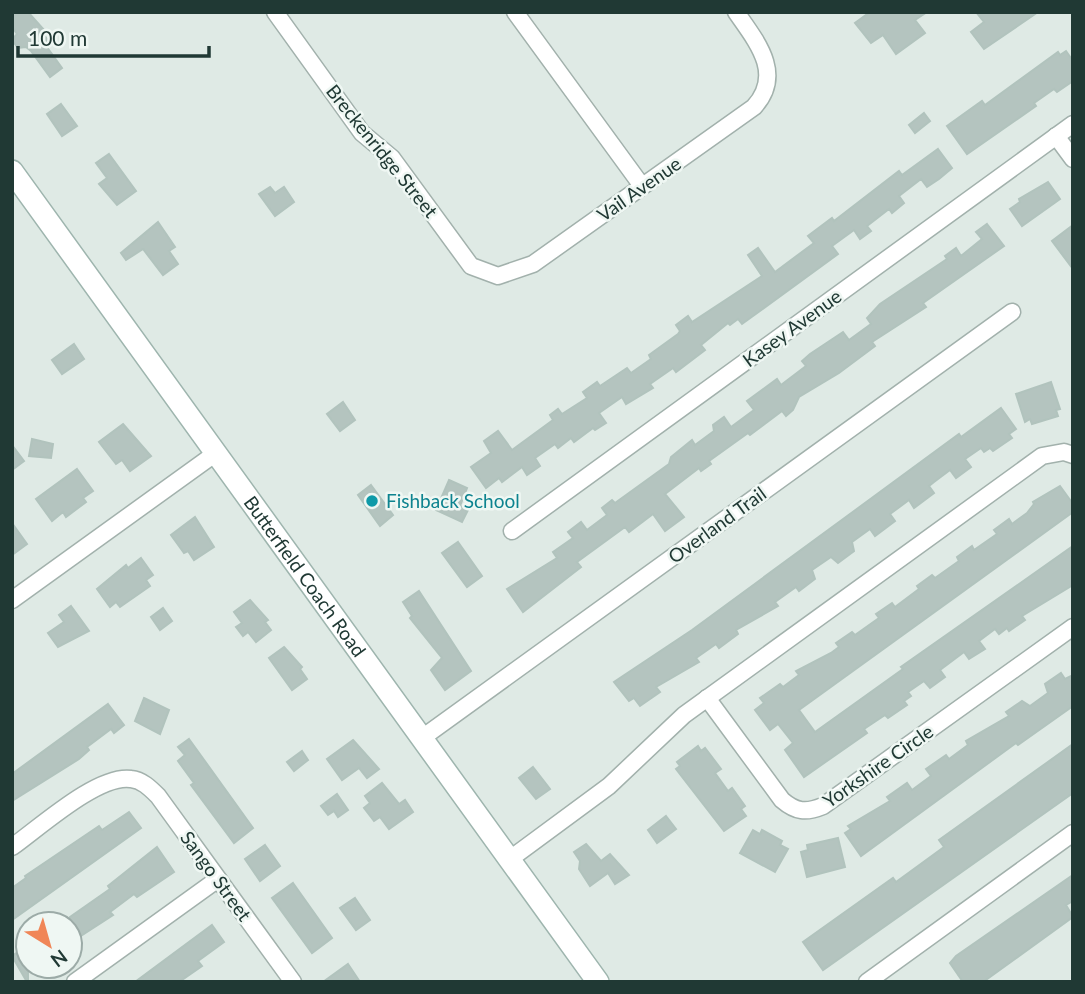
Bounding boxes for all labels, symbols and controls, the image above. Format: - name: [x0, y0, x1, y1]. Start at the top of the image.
- scale bar: [18, 14, 208, 58]
- text: 100 m: [28, 25, 87, 50]
- street label: Breckenridge Street: [322, 80, 443, 222]
- street label: Vail Avenue: [592, 151, 685, 226]
- street label: Kasey Avenue: [738, 284, 846, 371]
- street label: Overland Trail: [663, 481, 770, 568]
- place label: Fishback School: [386, 489, 520, 512]
- street label: Butterfield Coach Road: [239, 491, 371, 661]
- marker: Fishback School: [364, 493, 380, 509]
- street label: Yorkshire Circle: [818, 719, 937, 812]
- street label: Sango Street: [176, 826, 257, 925]
- north arrow: [14, 910, 84, 980]
- text: N: [47, 945, 72, 973]

